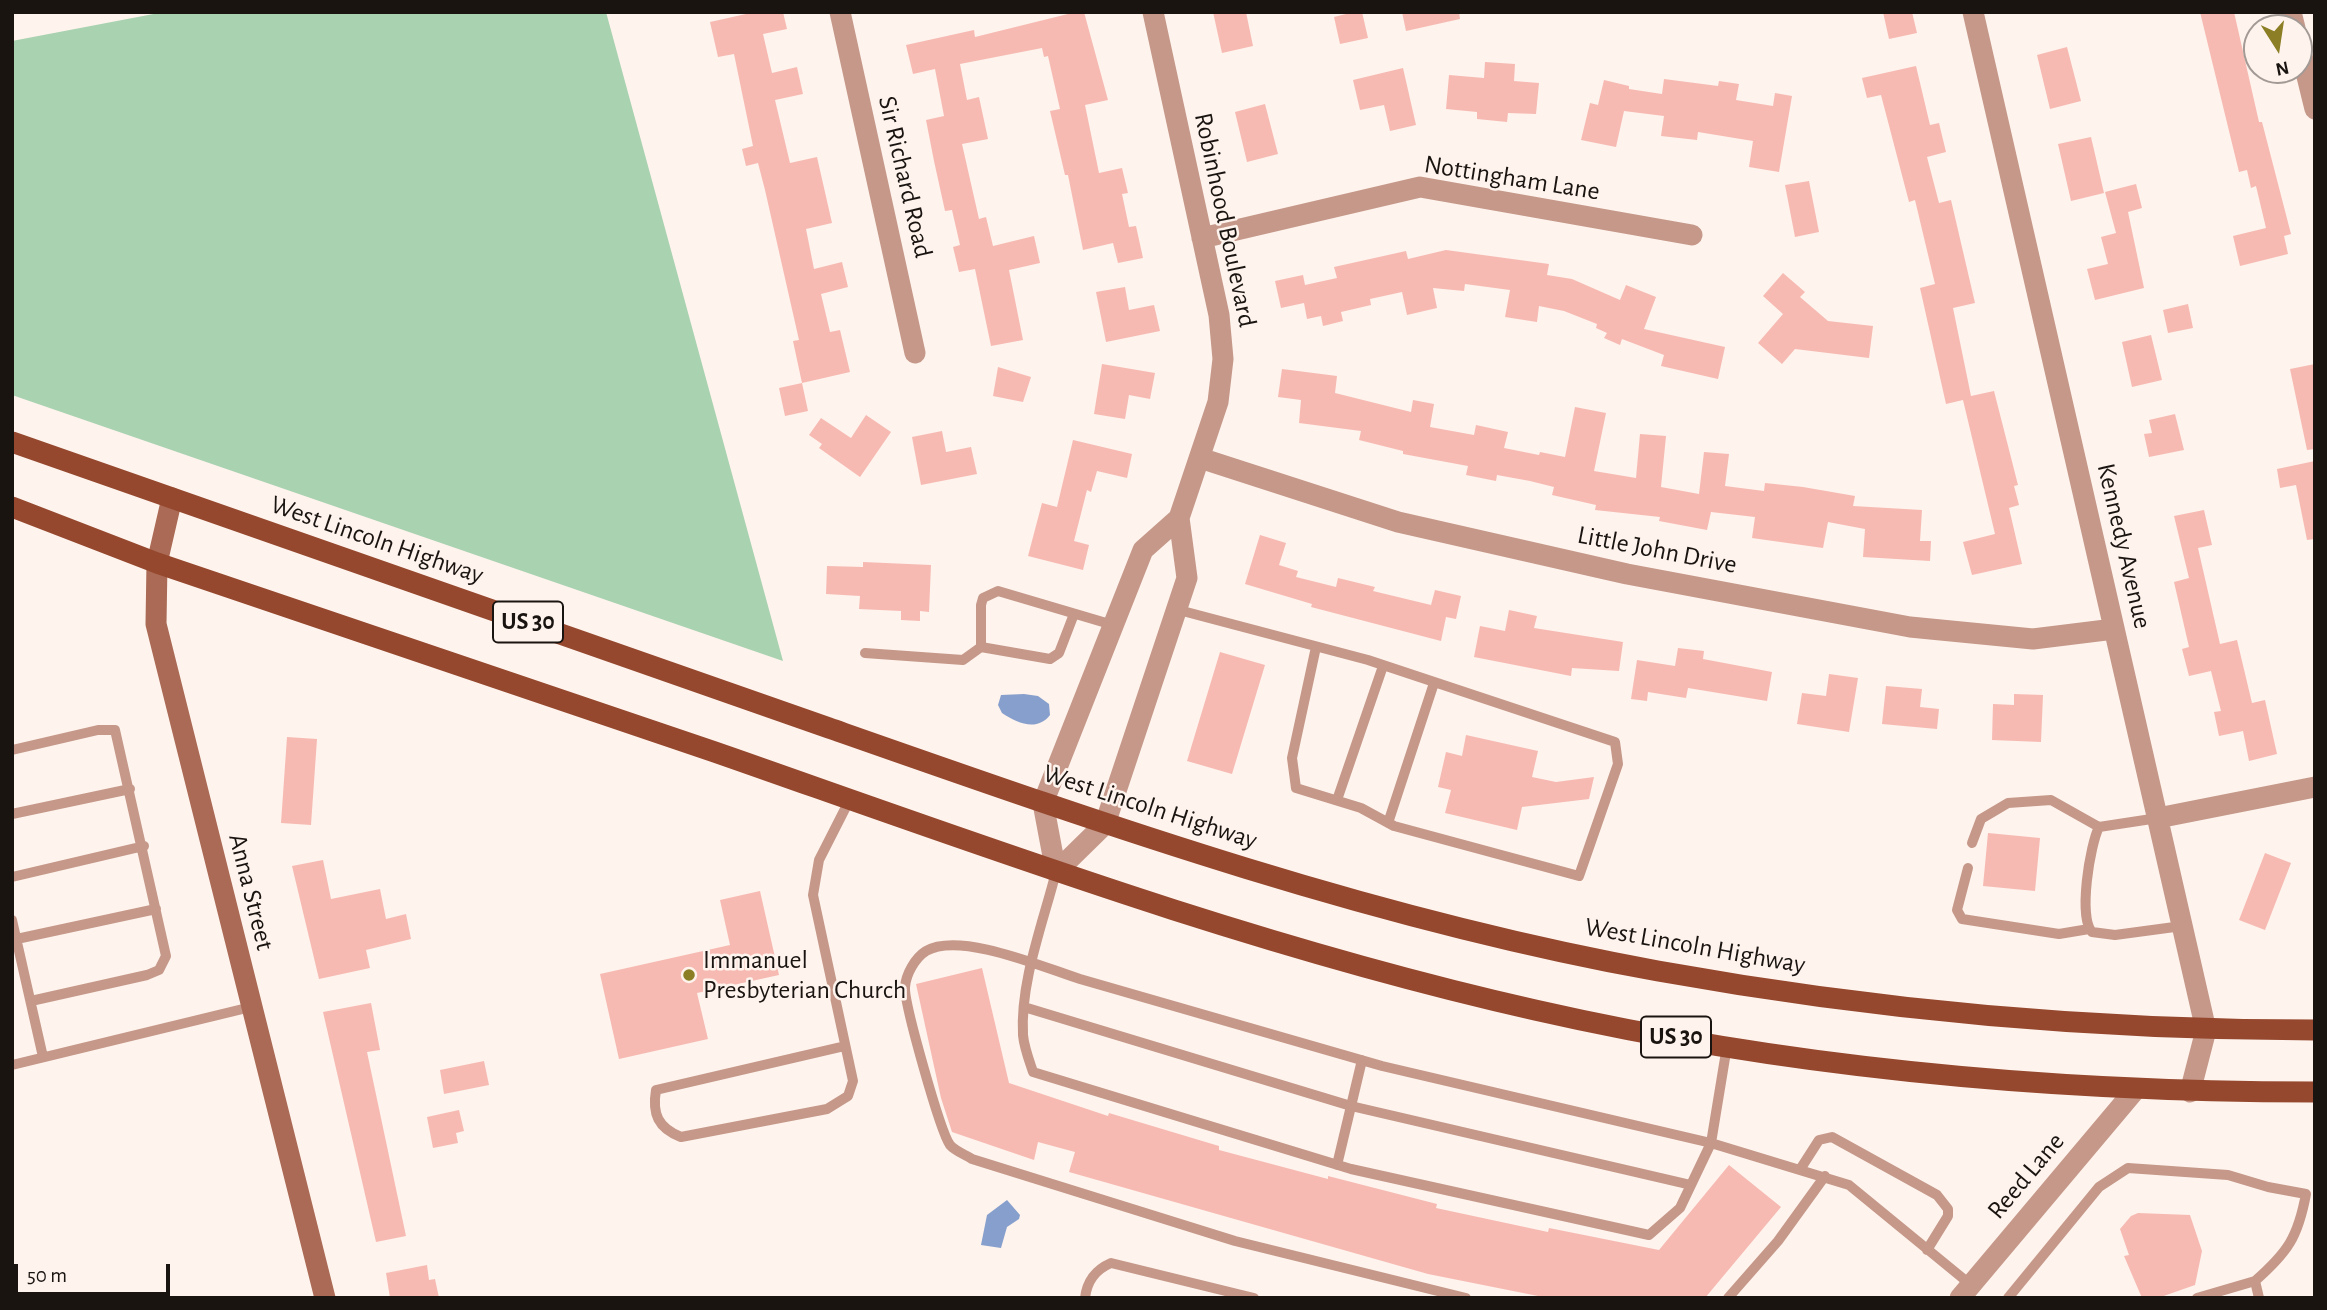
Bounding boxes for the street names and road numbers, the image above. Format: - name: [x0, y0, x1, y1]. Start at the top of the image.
- street label: Sir Richard Road: [871, 93, 939, 261]
- street label: Robinhood Boulevard: [1187, 110, 1263, 330]
- street label: Nottingham Lane: [1422, 149, 1602, 207]
- street label: Kennedy Avenue: [2090, 460, 2158, 632]
- street label: West Lincoln Highway: [266, 489, 488, 591]
- street label: Little John Drive: [1575, 519, 1739, 581]
- road number: US 30: [493, 602, 563, 642]
- street label: West Lincoln Highway: [1039, 758, 1261, 856]
- street label: Anna Street: [221, 831, 281, 953]
- street label: West Lincoln Highway: [1582, 911, 1808, 981]
- road number: US 30: [1641, 1016, 1711, 1058]
- street label: Reed Lane: [1981, 1126, 2071, 1226]

